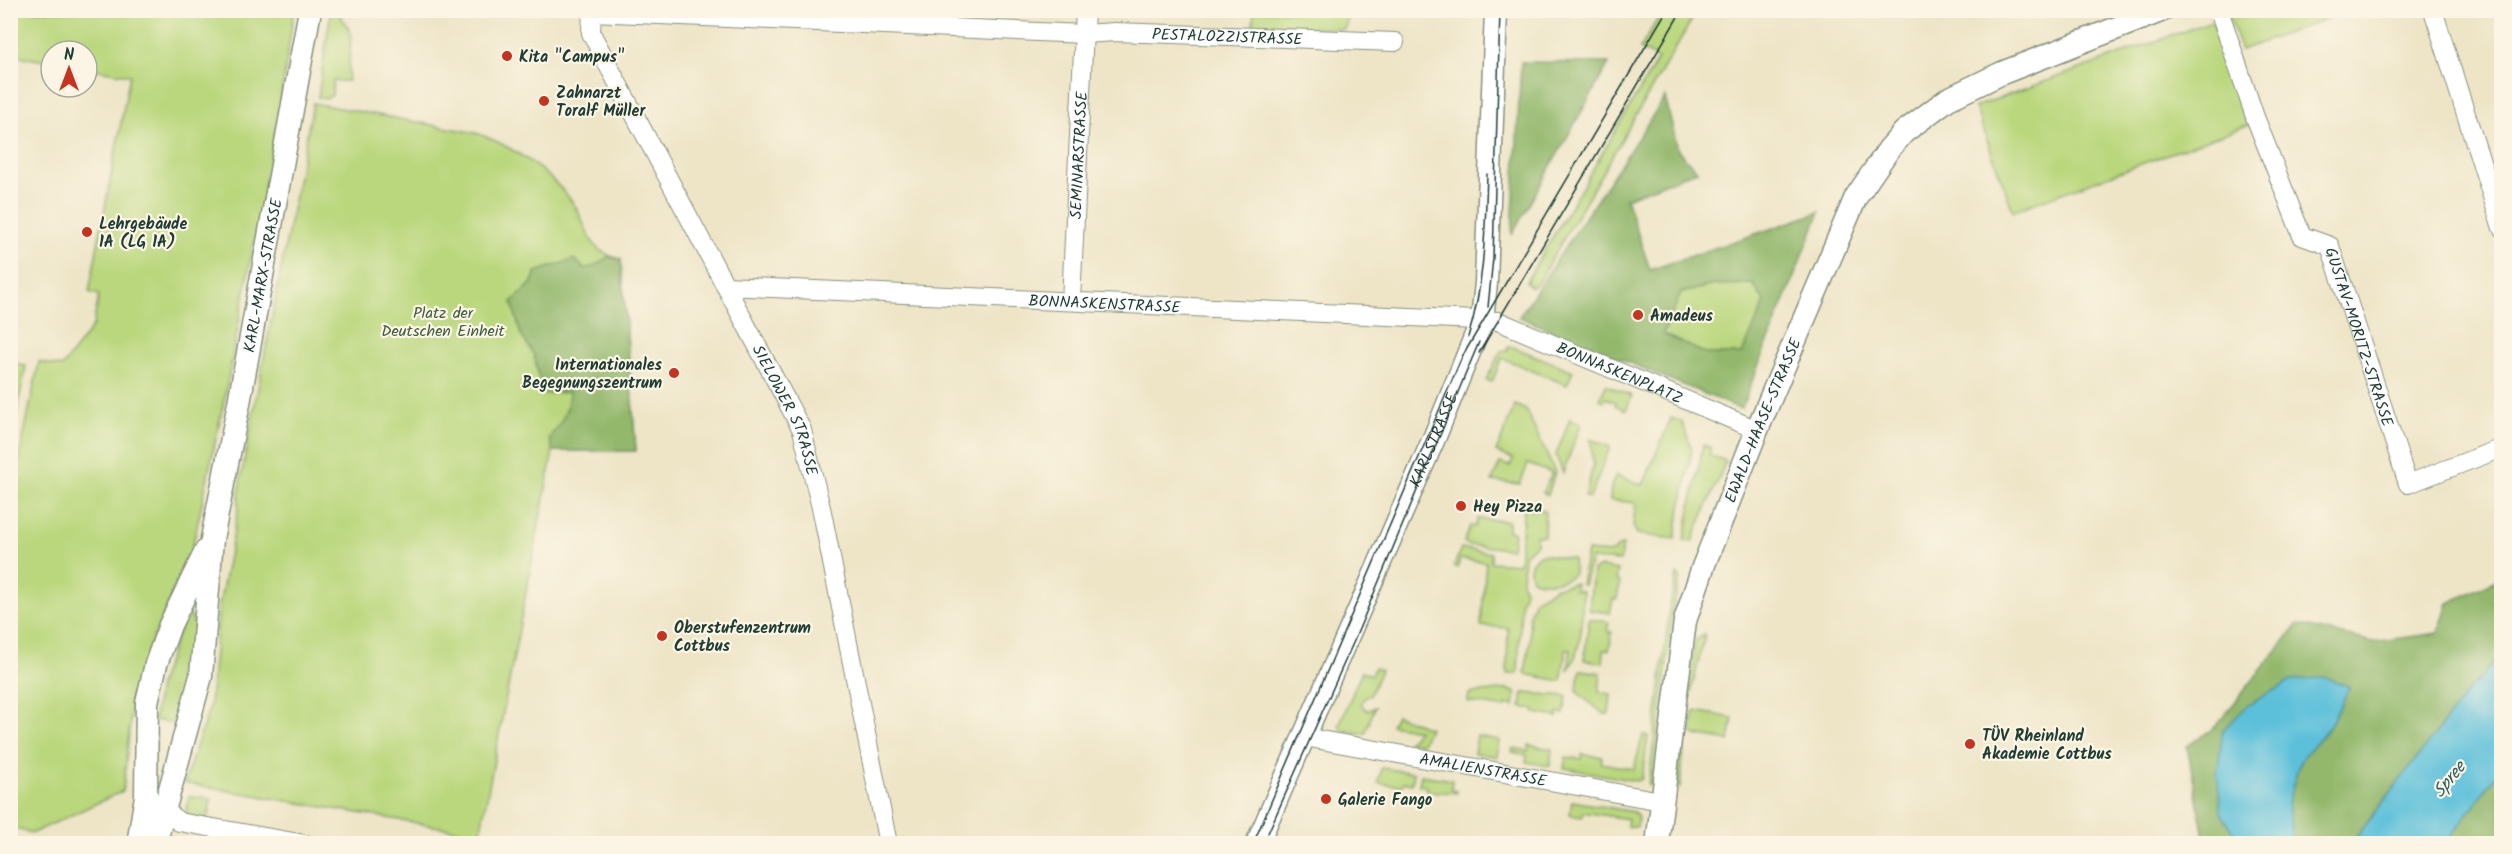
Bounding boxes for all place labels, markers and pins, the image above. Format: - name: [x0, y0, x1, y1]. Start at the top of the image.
- place label: Kita "Campus": [519, 45, 625, 70]
- marker: Kita "Campus": [500, 49, 514, 63]
- place label: Zahnarzt Toralf Müller: [556, 81, 646, 124]
- marker: Zahnarzt Toralf Müller: [537, 94, 551, 108]
- place label: Lehrgebäude 1A (LG 1A): [99, 212, 188, 255]
- marker: Lehrgebäude 1A (LG 1A): [80, 225, 94, 239]
- place label: Amadeus: [1650, 304, 1714, 329]
- marker: Amadeus: [1631, 308, 1645, 322]
- place label: Internationales Begegnungszentrum: [522, 353, 663, 396]
- marker: Internationales Begegnungszentrum: [667, 366, 681, 380]
- place label: Hey Pizza: [1473, 495, 1542, 520]
- marker: Hey Pizza: [1454, 499, 1468, 513]
- place label: Oberstufenzentrum Cottbus: [674, 616, 811, 659]
- marker: Oberstufenzentrum Cottbus: [655, 629, 669, 643]
- place label: TÜV Rheinland Akademie Cottbus: [1982, 724, 2112, 767]
- marker: TÜV Rheinland Akademie Cottbus: [1963, 737, 1977, 751]
- place label: Galerie Fango: [1338, 788, 1432, 813]
- marker: Galerie Fango: [1319, 792, 1333, 806]

